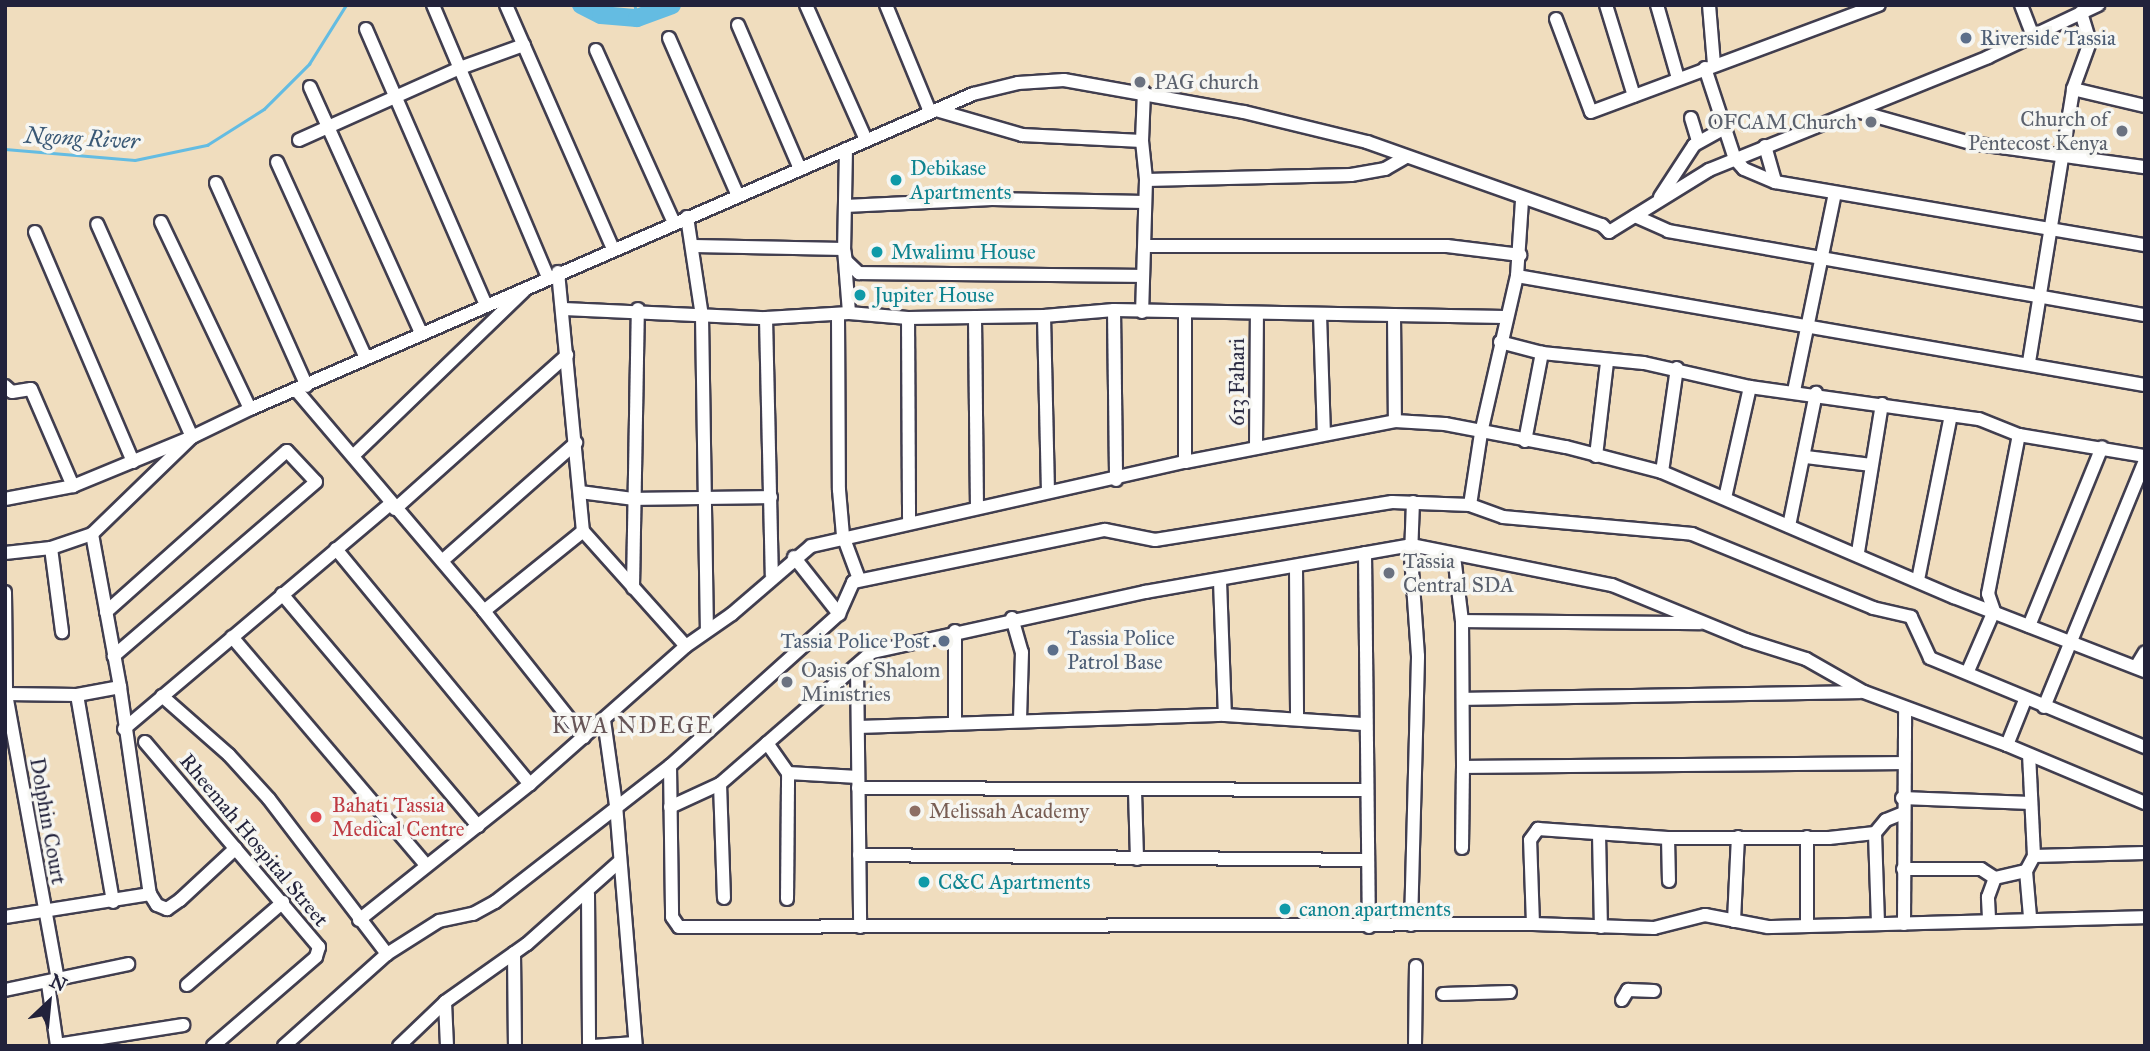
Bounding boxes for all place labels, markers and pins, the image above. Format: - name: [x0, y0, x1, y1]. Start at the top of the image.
- place label: Riverside Tassia: [1980, 25, 2116, 51]
- marker: Riverside Tassia: [1958, 30, 1974, 46]
- place label: PAG church: [1154, 69, 1259, 95]
- marker: PAG church: [1132, 74, 1148, 90]
- place label: Church of Pentecost Kenya: [1968, 106, 2108, 156]
- place label: OFCAM Church: [1707, 109, 1857, 135]
- marker: OFCAM Church: [1863, 114, 1879, 130]
- marker: Church of Pentecost Kenya: [2114, 123, 2130, 139]
- place label: Debikase Apartments: [910, 155, 1012, 205]
- marker: Debikase Apartments: [888, 172, 904, 188]
- place label: Mwalimu House: [891, 239, 1036, 265]
- marker: Mwalimu House: [869, 244, 885, 260]
- place label: Jupiter House: [874, 282, 994, 308]
- marker: Jupiter House: [852, 287, 868, 303]
- place label: Tassia Central SDA: [1403, 548, 1514, 598]
- marker: Tassia Central SDA: [1381, 565, 1397, 581]
- place label: Tassia Police Patrol Base: [1067, 625, 1175, 675]
- place label: Tassia Police Post: [780, 628, 930, 654]
- marker: Tassia Police Post: [936, 633, 952, 649]
- marker: Tassia Police Patrol Base: [1045, 642, 1061, 658]
- place label: Oasis of Shalom Ministries: [801, 657, 940, 707]
- marker: Oasis of Shalom Ministries: [779, 674, 795, 690]
- place label: Bahati Tassia Medical Centre: [332, 792, 465, 842]
- place label: Melissah Academy: [929, 798, 1089, 824]
- marker: Melissah Academy: [907, 803, 923, 819]
- marker: Bahati Tassia Medical Centre: [306, 807, 326, 827]
- place label: C&C Apartments: [938, 869, 1090, 895]
- marker: C&C Apartments: [916, 874, 932, 890]
- place label: canon apartments: [1299, 896, 1451, 922]
- marker: canon apartments: [1277, 901, 1293, 917]

